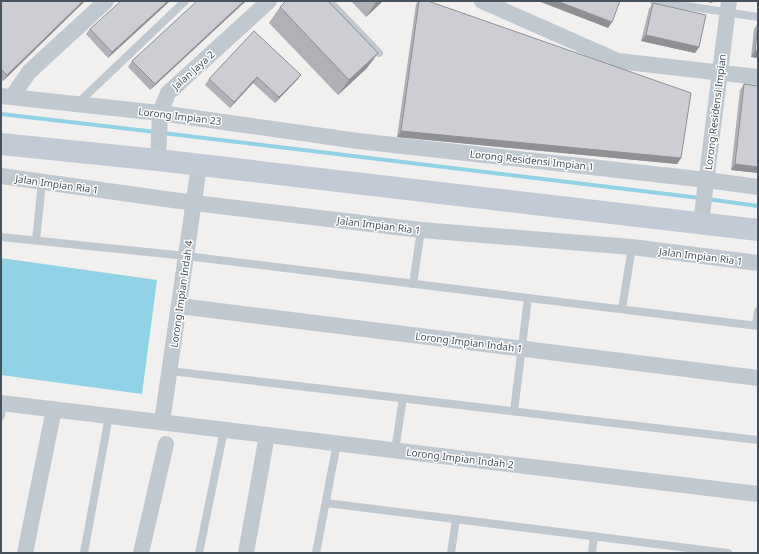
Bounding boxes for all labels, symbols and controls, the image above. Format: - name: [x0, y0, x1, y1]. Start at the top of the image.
- street label: Jalan Jaya 2: [168, 47, 217, 93]
- street label: Lorong Residensi Impian: [701, 53, 729, 171]
- street label: Lorong Impian 23: [138, 104, 223, 128]
- street label: Lorong Residensi Impian 1: [469, 147, 595, 173]
- street label: Jalan Impian Ria 1: [13, 171, 100, 197]
- street label: Jalan Impian Ria 1: [336, 213, 421, 237]
- street label: Lorong Impian Indah 4: [167, 239, 195, 348]
- street label: Jalan Impian Ria 1: [658, 244, 743, 268]
- street label: Lorong Impian Indah 1: [415, 328, 523, 356]
- street label: Lorong Impian Indah 2: [406, 444, 515, 472]

